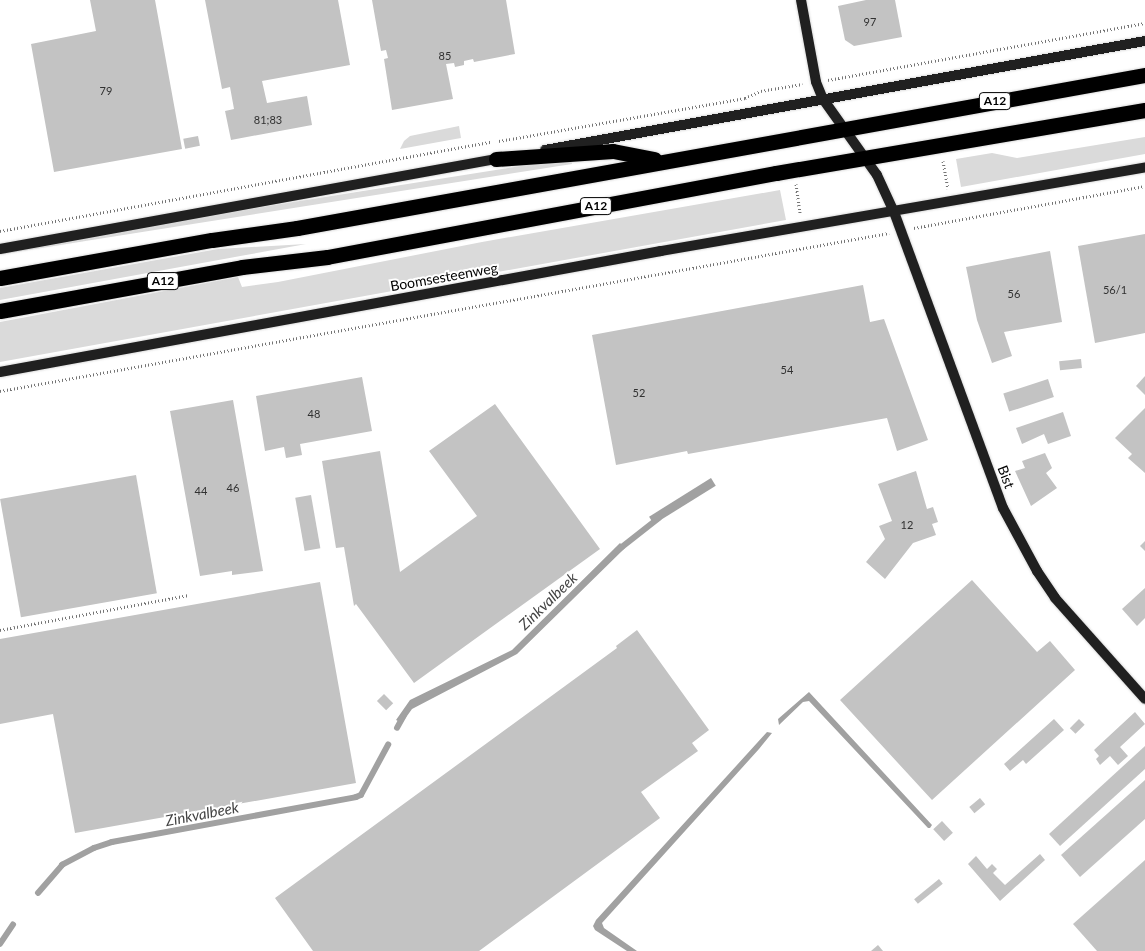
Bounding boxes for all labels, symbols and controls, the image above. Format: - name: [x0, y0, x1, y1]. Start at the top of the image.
- house number: 97: [864, 15, 876, 29]
- house number: 85: [439, 49, 451, 63]
- house number: 79: [100, 84, 112, 98]
- road number: A12: [979, 92, 1011, 110]
- house number: 81;83: [254, 113, 282, 127]
- road number: A12: [580, 197, 612, 216]
- street label: Boomsesteenweg: [389, 259, 499, 295]
- road number: A12: [147, 272, 179, 290]
- house number: 56/1: [1103, 283, 1127, 297]
- house number: 56: [1008, 287, 1020, 301]
- house number: 54: [781, 363, 793, 377]
- house number: 52: [633, 386, 645, 400]
- house number: 48: [308, 407, 320, 421]
- street label: Bist: [994, 463, 1018, 491]
- house number: 46: [227, 481, 239, 495]
- house number: 44: [195, 484, 207, 498]
- house number: 12: [901, 518, 913, 532]
- water label: Zinkvalbeek: [515, 569, 581, 633]
- water label: Zinkvalbeek: [164, 798, 240, 830]

